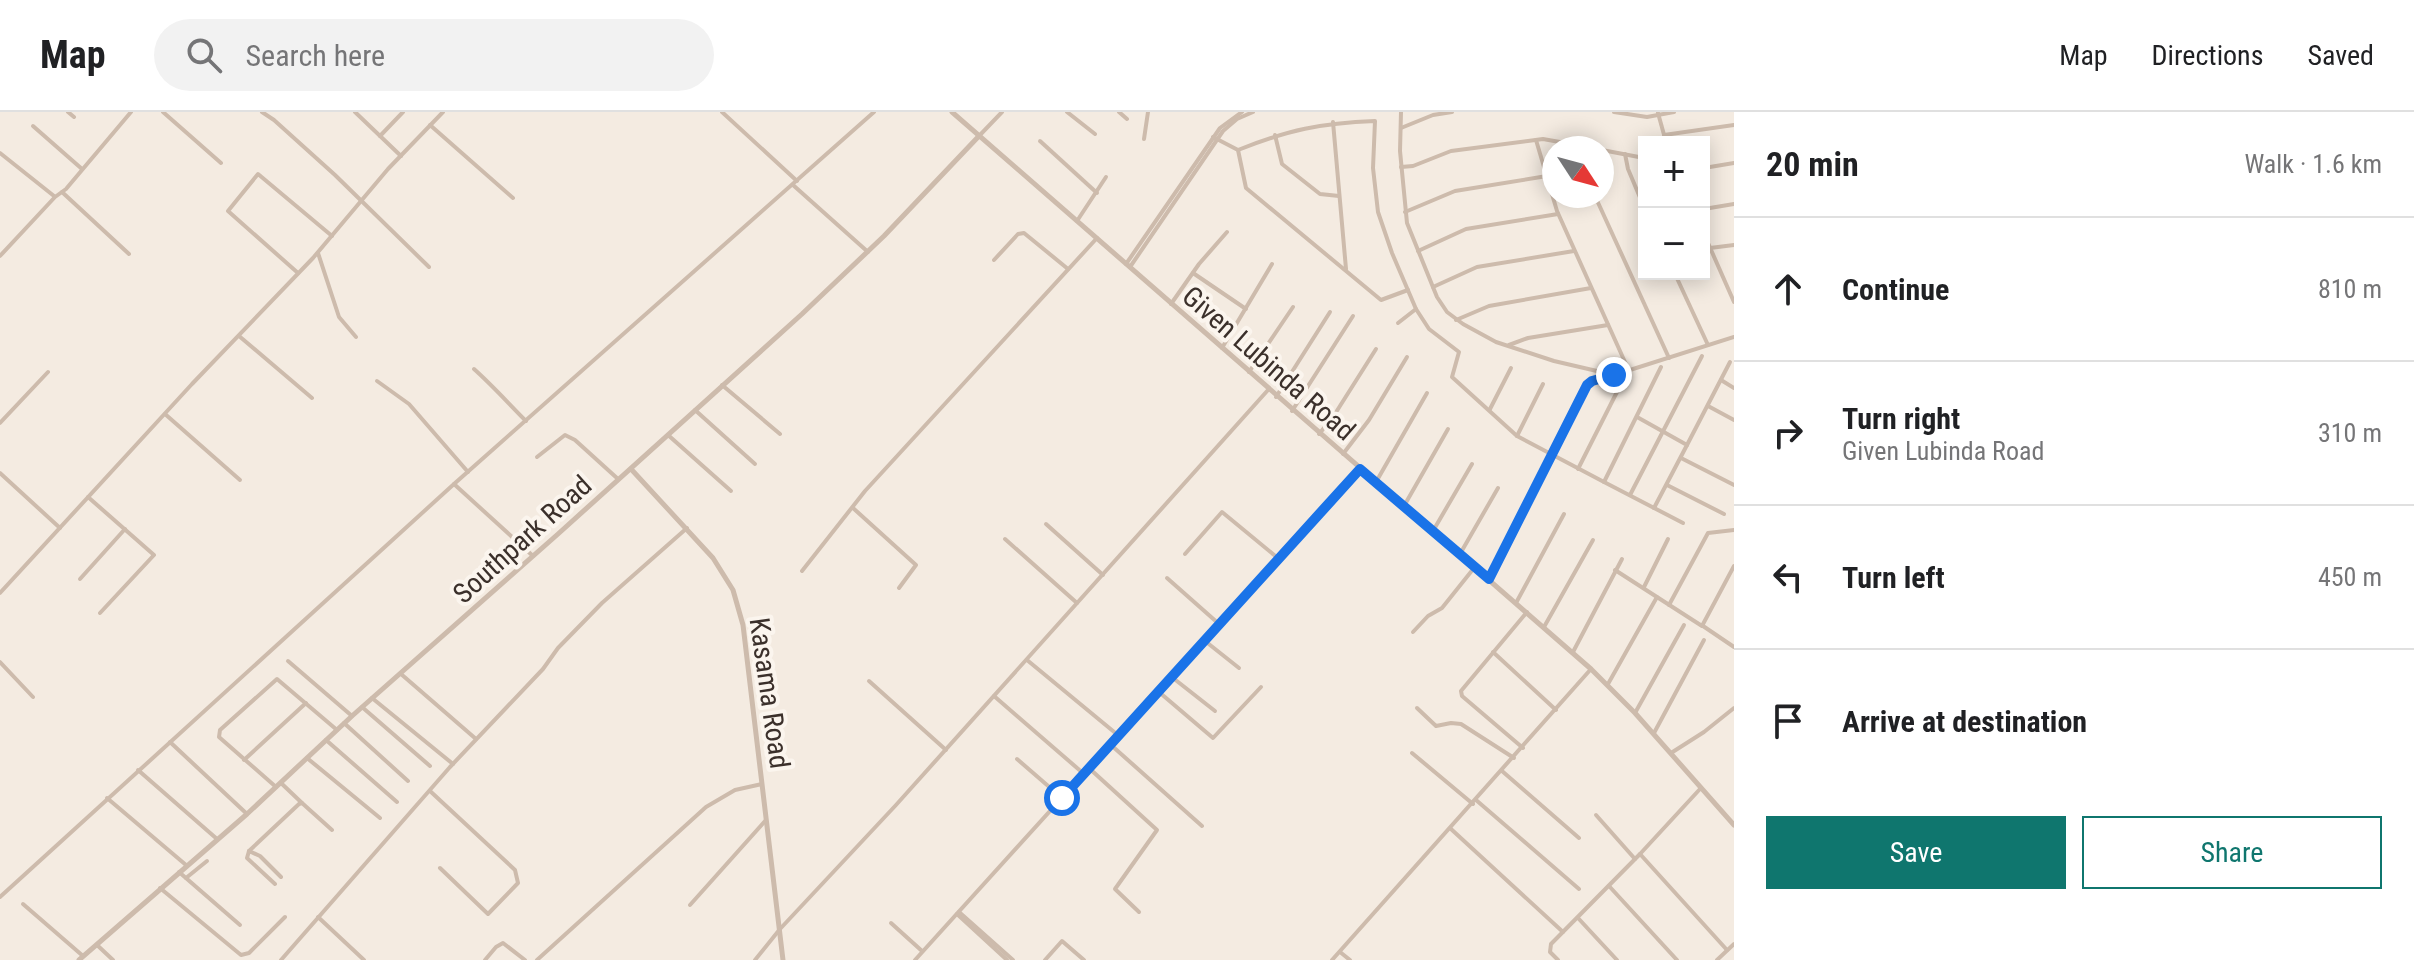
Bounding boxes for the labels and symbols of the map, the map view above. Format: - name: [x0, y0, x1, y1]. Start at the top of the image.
- north arrow: [1542, 136, 1614, 208]
- street label: Given Lubinda Road: [1176, 279, 1362, 447]
- route end: [1596, 357, 1632, 393]
- street label: Southpark Road: [446, 469, 598, 610]
- street label: Kasama Road: [743, 616, 796, 771]
- route start: [1044, 780, 1080, 816]

